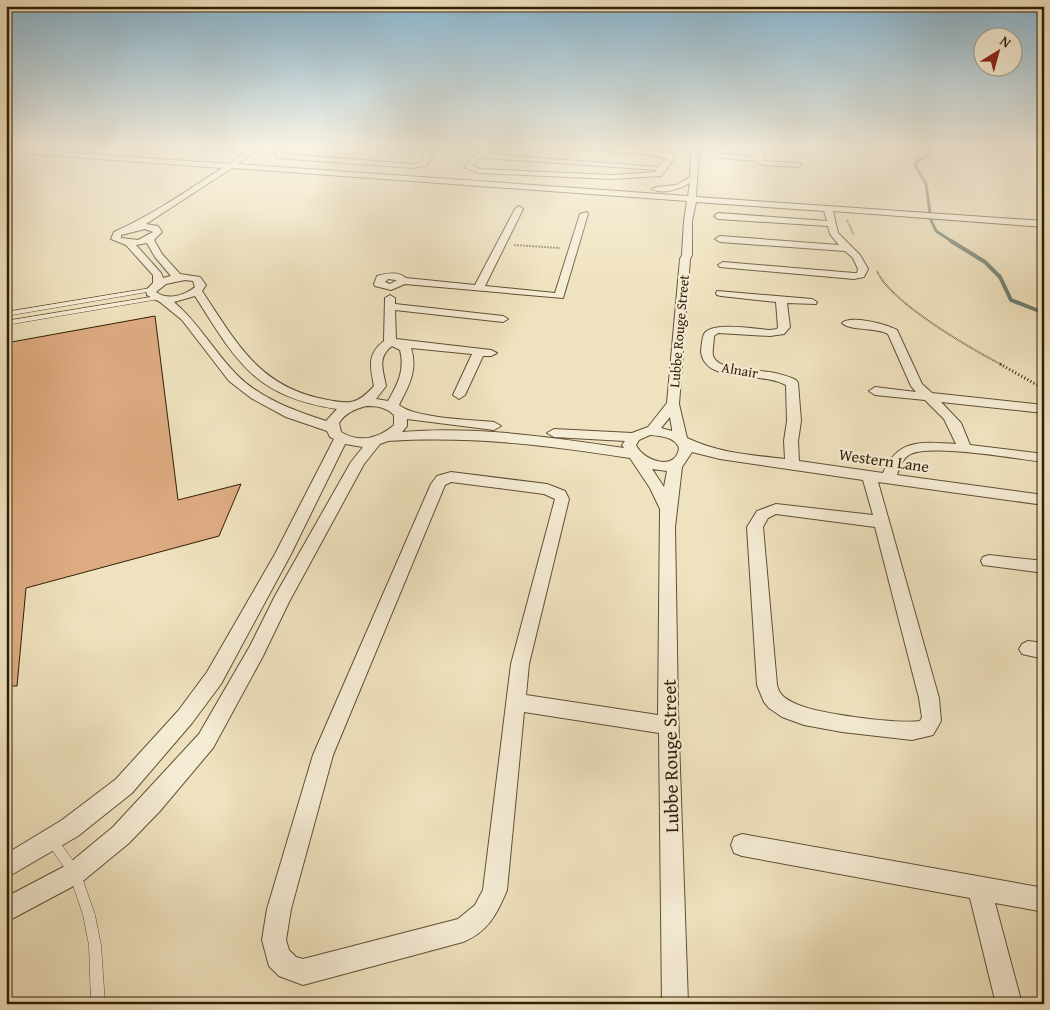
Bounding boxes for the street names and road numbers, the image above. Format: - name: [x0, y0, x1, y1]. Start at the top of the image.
- street label: Lubbe Rouge Street: [664, 274, 694, 388]
- street label: Alnair: [720, 357, 760, 383]
- street label: Western Lane: [837, 442, 931, 478]
- street label: Lubbe Rouge Street: [655, 679, 685, 833]

